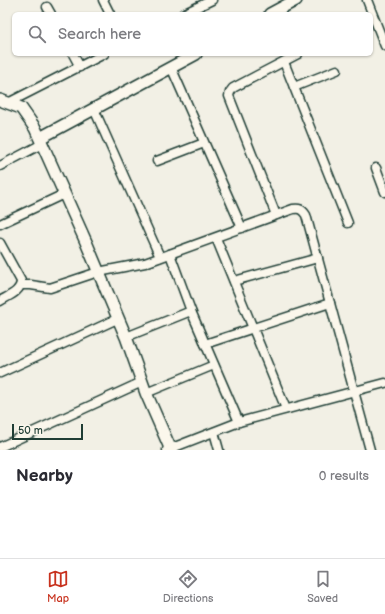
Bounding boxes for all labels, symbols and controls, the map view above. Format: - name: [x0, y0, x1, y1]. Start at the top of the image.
- search box: [12, 12, 373, 56]
- icon: search: [26, 23, 48, 45]
- text: Search here: [58, 25, 141, 44]
- scale bar: [12, 422, 83, 441]
- text: 50 m: [18, 424, 43, 437]
- text: Nearby: [16, 466, 73, 486]
- text: 0 results: [319, 468, 369, 484]
- tab: Map: [47, 568, 69, 605]
- tab: Directions: [163, 568, 213, 605]
- tab: Saved: [307, 568, 338, 605]

